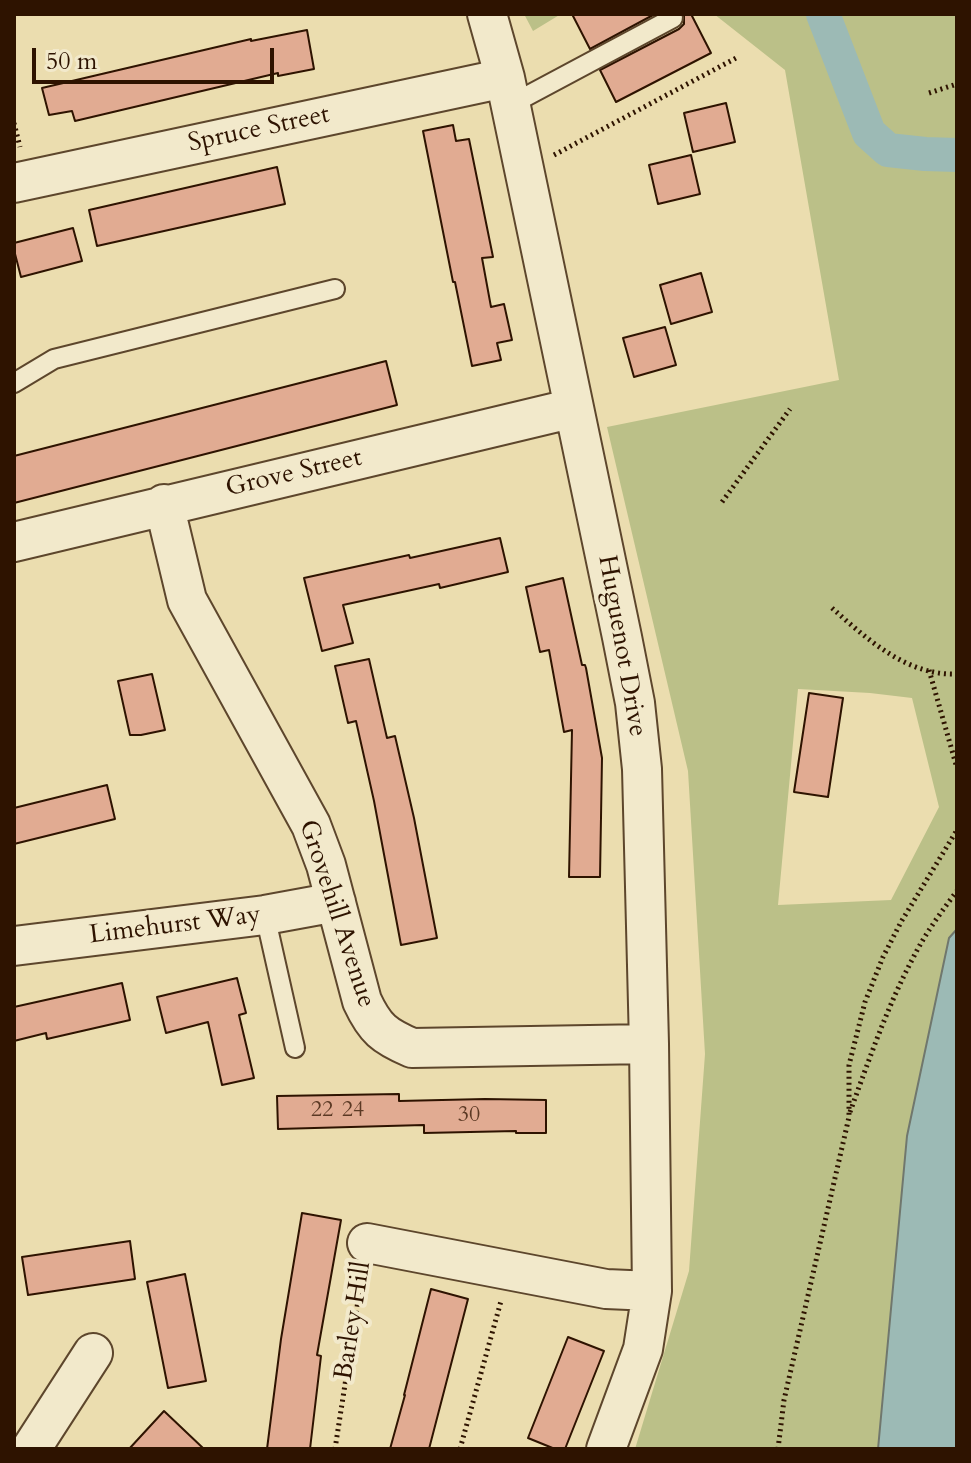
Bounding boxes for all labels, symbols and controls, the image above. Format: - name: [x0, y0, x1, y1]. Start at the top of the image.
- scale bar: [36, 32, 278, 82]
- text: 50 m: [46, 45, 97, 78]
- street label: Spruce Street: [185, 100, 333, 160]
- street label: Grove Street: [223, 443, 365, 505]
- street label: Huguenot Drive: [590, 553, 652, 739]
- street label: Grovehill Avenue: [291, 816, 381, 1012]
- street label: Limehurst Way: [88, 900, 262, 952]
- house number: 22: [311, 1098, 333, 1124]
- house number: 24: [342, 1098, 364, 1124]
- house number: 30: [458, 1103, 480, 1129]
- street label: Barley Hill: [329, 1259, 379, 1383]

